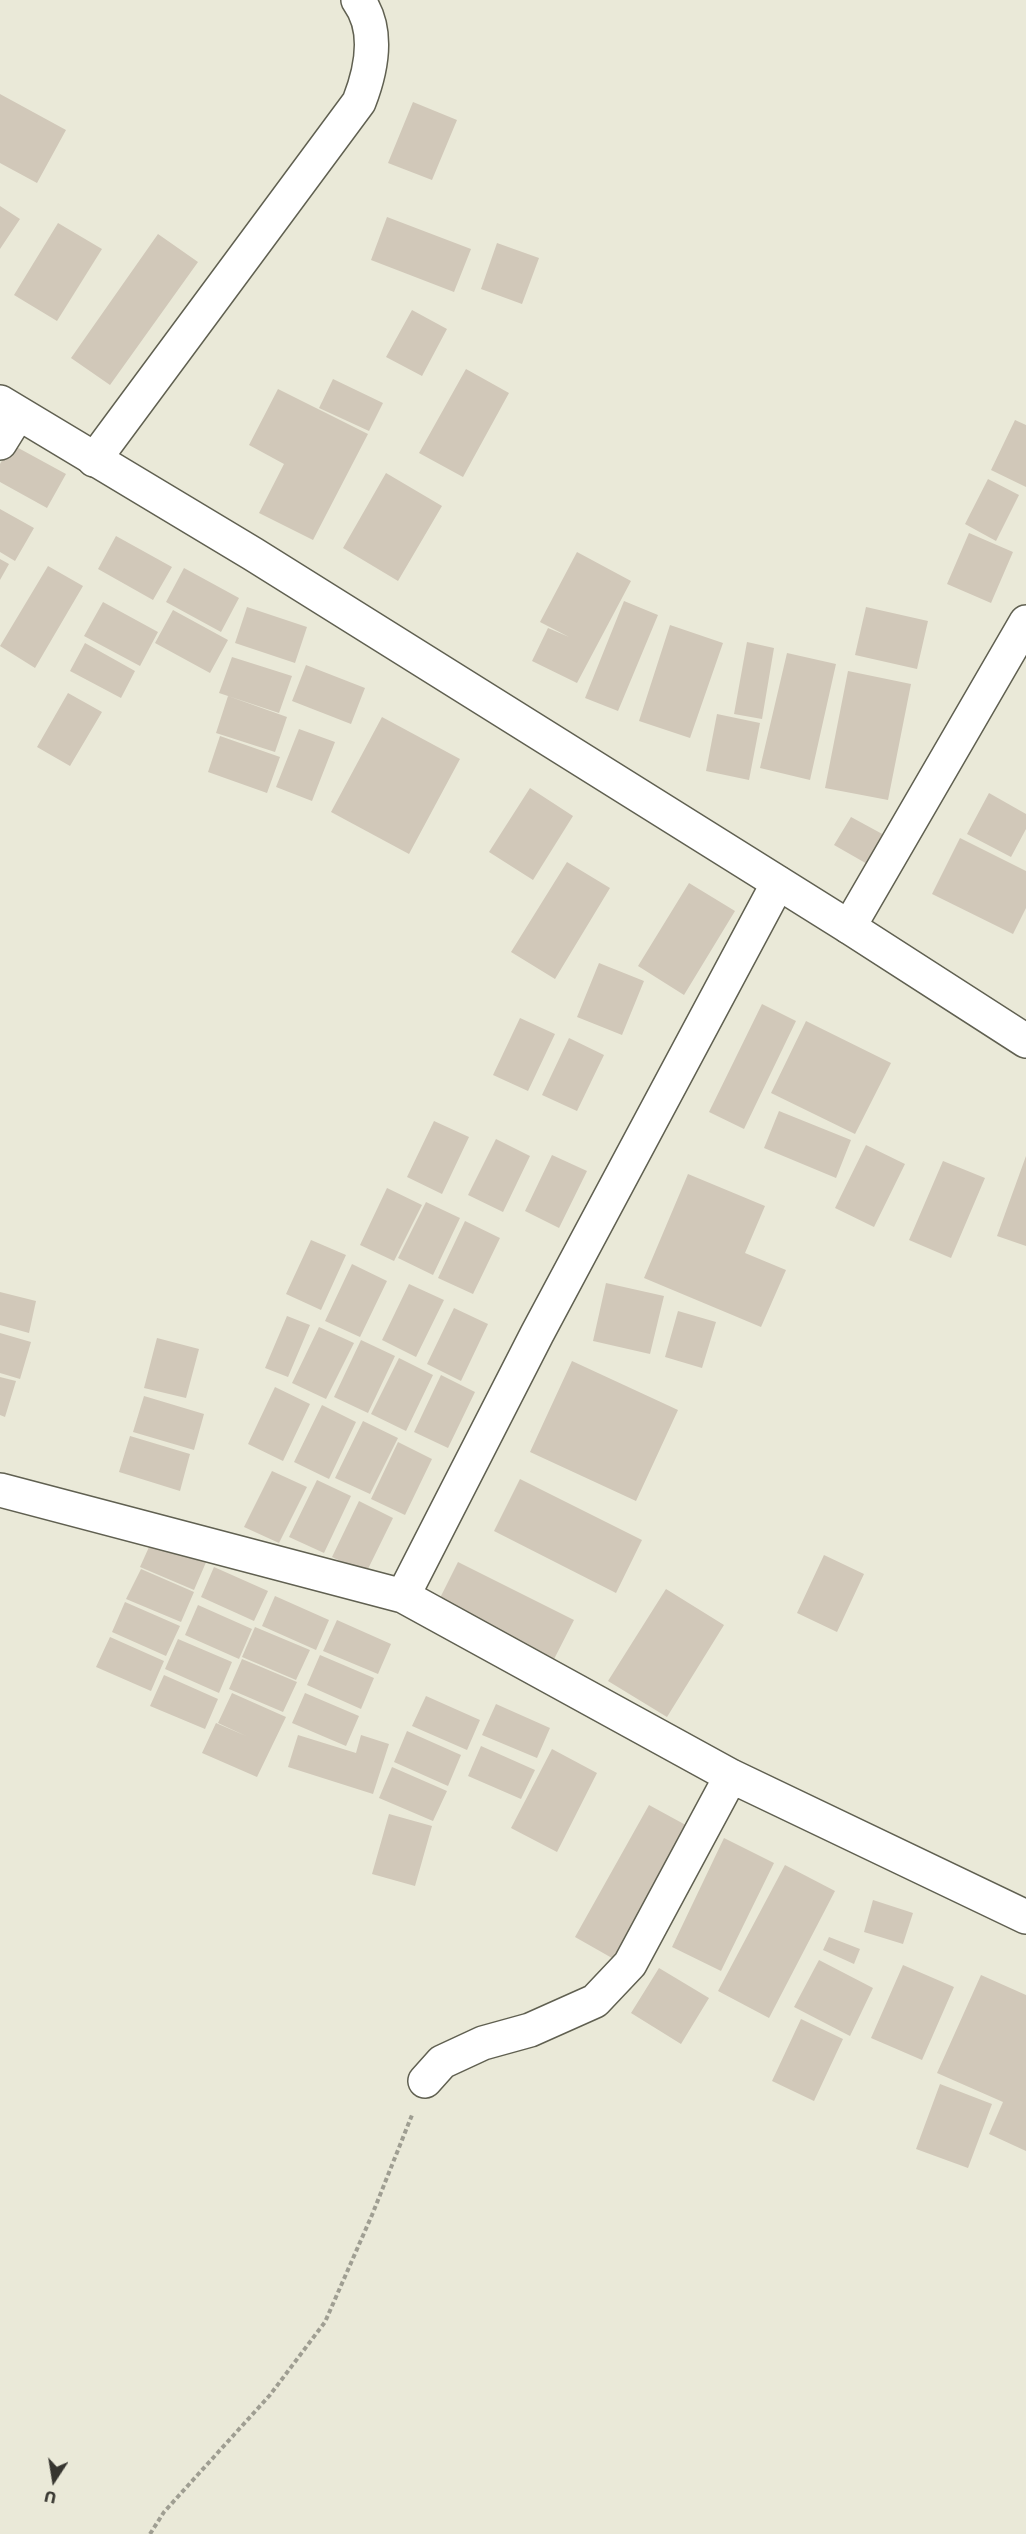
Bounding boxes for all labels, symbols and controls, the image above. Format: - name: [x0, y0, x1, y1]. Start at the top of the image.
- north arrow: [24, 2450, 84, 2510]
- text: U: [42, 2488, 58, 2509]

